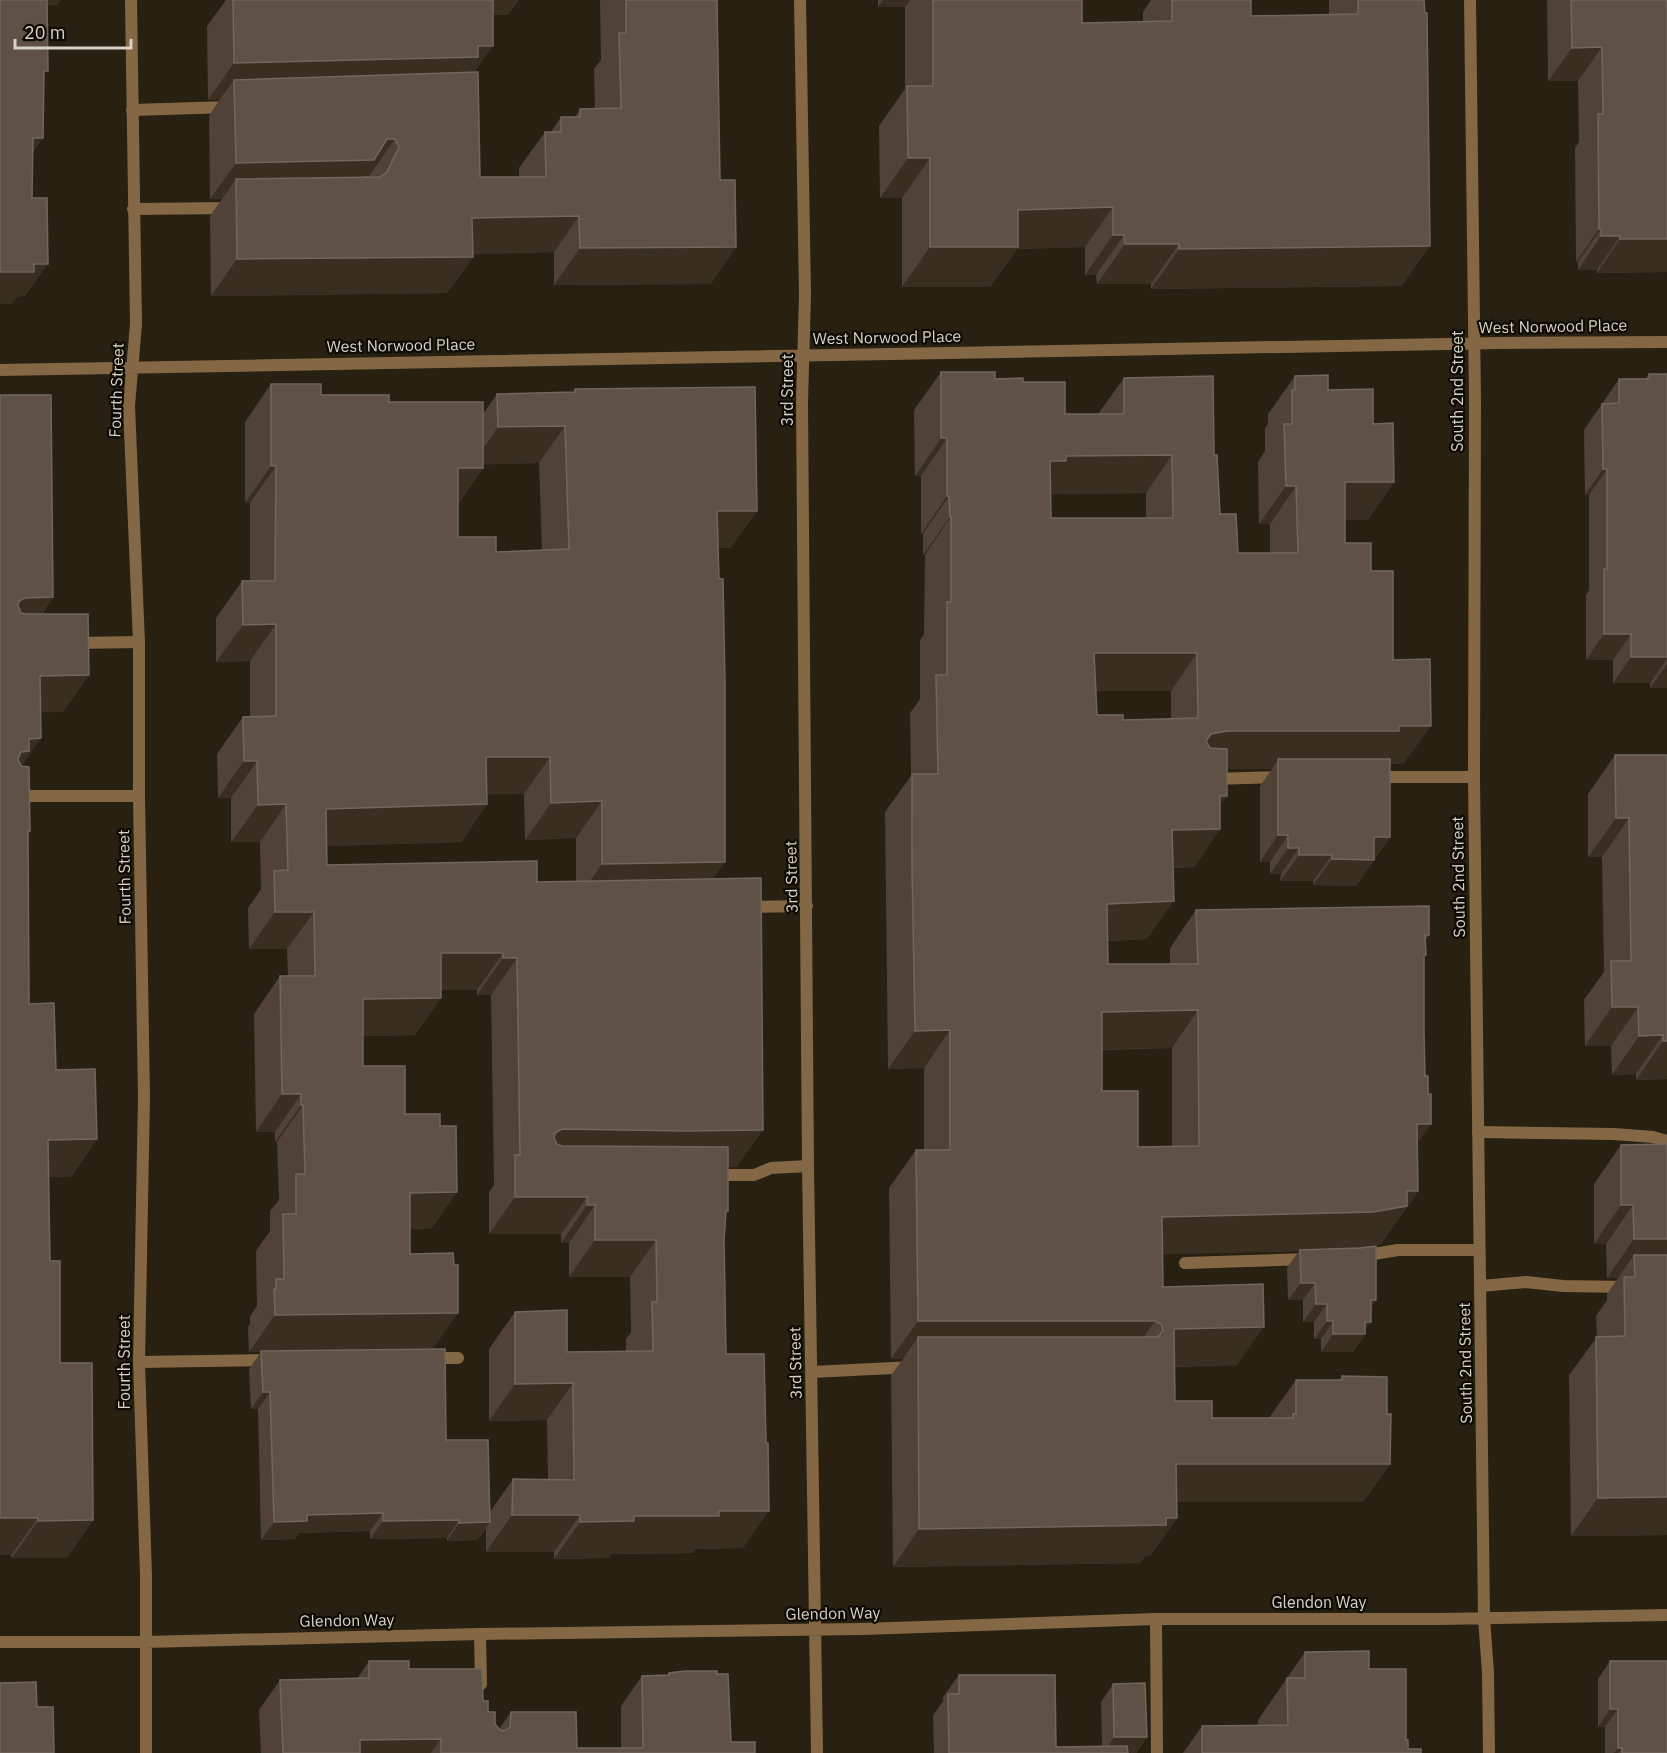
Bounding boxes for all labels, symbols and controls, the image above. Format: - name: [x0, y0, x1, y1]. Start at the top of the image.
- scale bar: [15, 12, 130, 50]
- text: 20 m: [24, 21, 66, 44]
- street label: West Norwood Place: [1479, 315, 1628, 337]
- street label: West Norwood Place: [813, 326, 962, 348]
- street label: South 2nd Street: [1447, 330, 1467, 452]
- street label: West Norwood Place: [327, 334, 476, 356]
- street label: Fourth Street: [104, 342, 128, 438]
- street label: 3rd Street: [777, 354, 797, 426]
- street label: South 2nd Street: [1447, 816, 1469, 938]
- street label: Fourth Street: [113, 829, 135, 925]
- street label: 3rd Street: [780, 841, 802, 913]
- street label: South 2nd Street: [1454, 1302, 1476, 1424]
- street label: Fourth Street: [114, 1315, 134, 1409]
- street label: 3rd Street: [784, 1327, 806, 1399]
- street label: Glendon Way: [1272, 1592, 1367, 1612]
- street label: Glendon Way: [785, 1602, 881, 1624]
- street label: Glendon Way: [299, 1609, 395, 1631]

